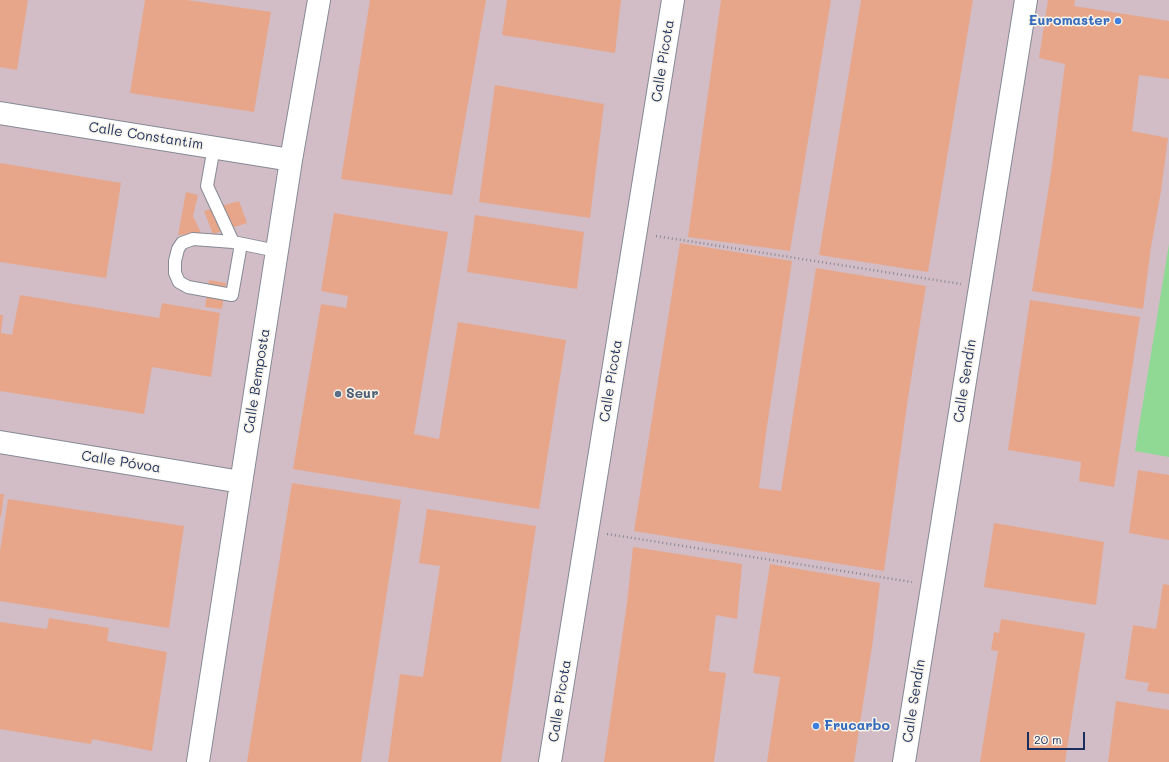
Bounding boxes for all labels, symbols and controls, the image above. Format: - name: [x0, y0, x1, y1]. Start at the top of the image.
- place label: Euromaster: [1029, 13, 1110, 29]
- marker: Euromaster: [1113, 16, 1123, 26]
- street label: Calle Picota: [648, 19, 678, 103]
- street label: Calle Constantim: [87, 119, 205, 153]
- street label: Calle Bemposta: [240, 327, 274, 435]
- street label: Calle Sendín: [950, 338, 980, 424]
- street label: Calle Picota: [596, 339, 626, 423]
- place label: Seur: [346, 386, 378, 402]
- marker: Seur: [333, 389, 343, 399]
- street label: Calle Póvoa: [80, 447, 162, 477]
- street label: Calle Sendín: [899, 658, 929, 744]
- street label: Calle Picota: [545, 659, 575, 743]
- place label: Frucarbo: [824, 718, 890, 734]
- marker: Frucarbo: [811, 721, 821, 731]
- scale bar: [1029, 724, 1087, 750]
- text: 20 m: [1034, 731, 1062, 747]

